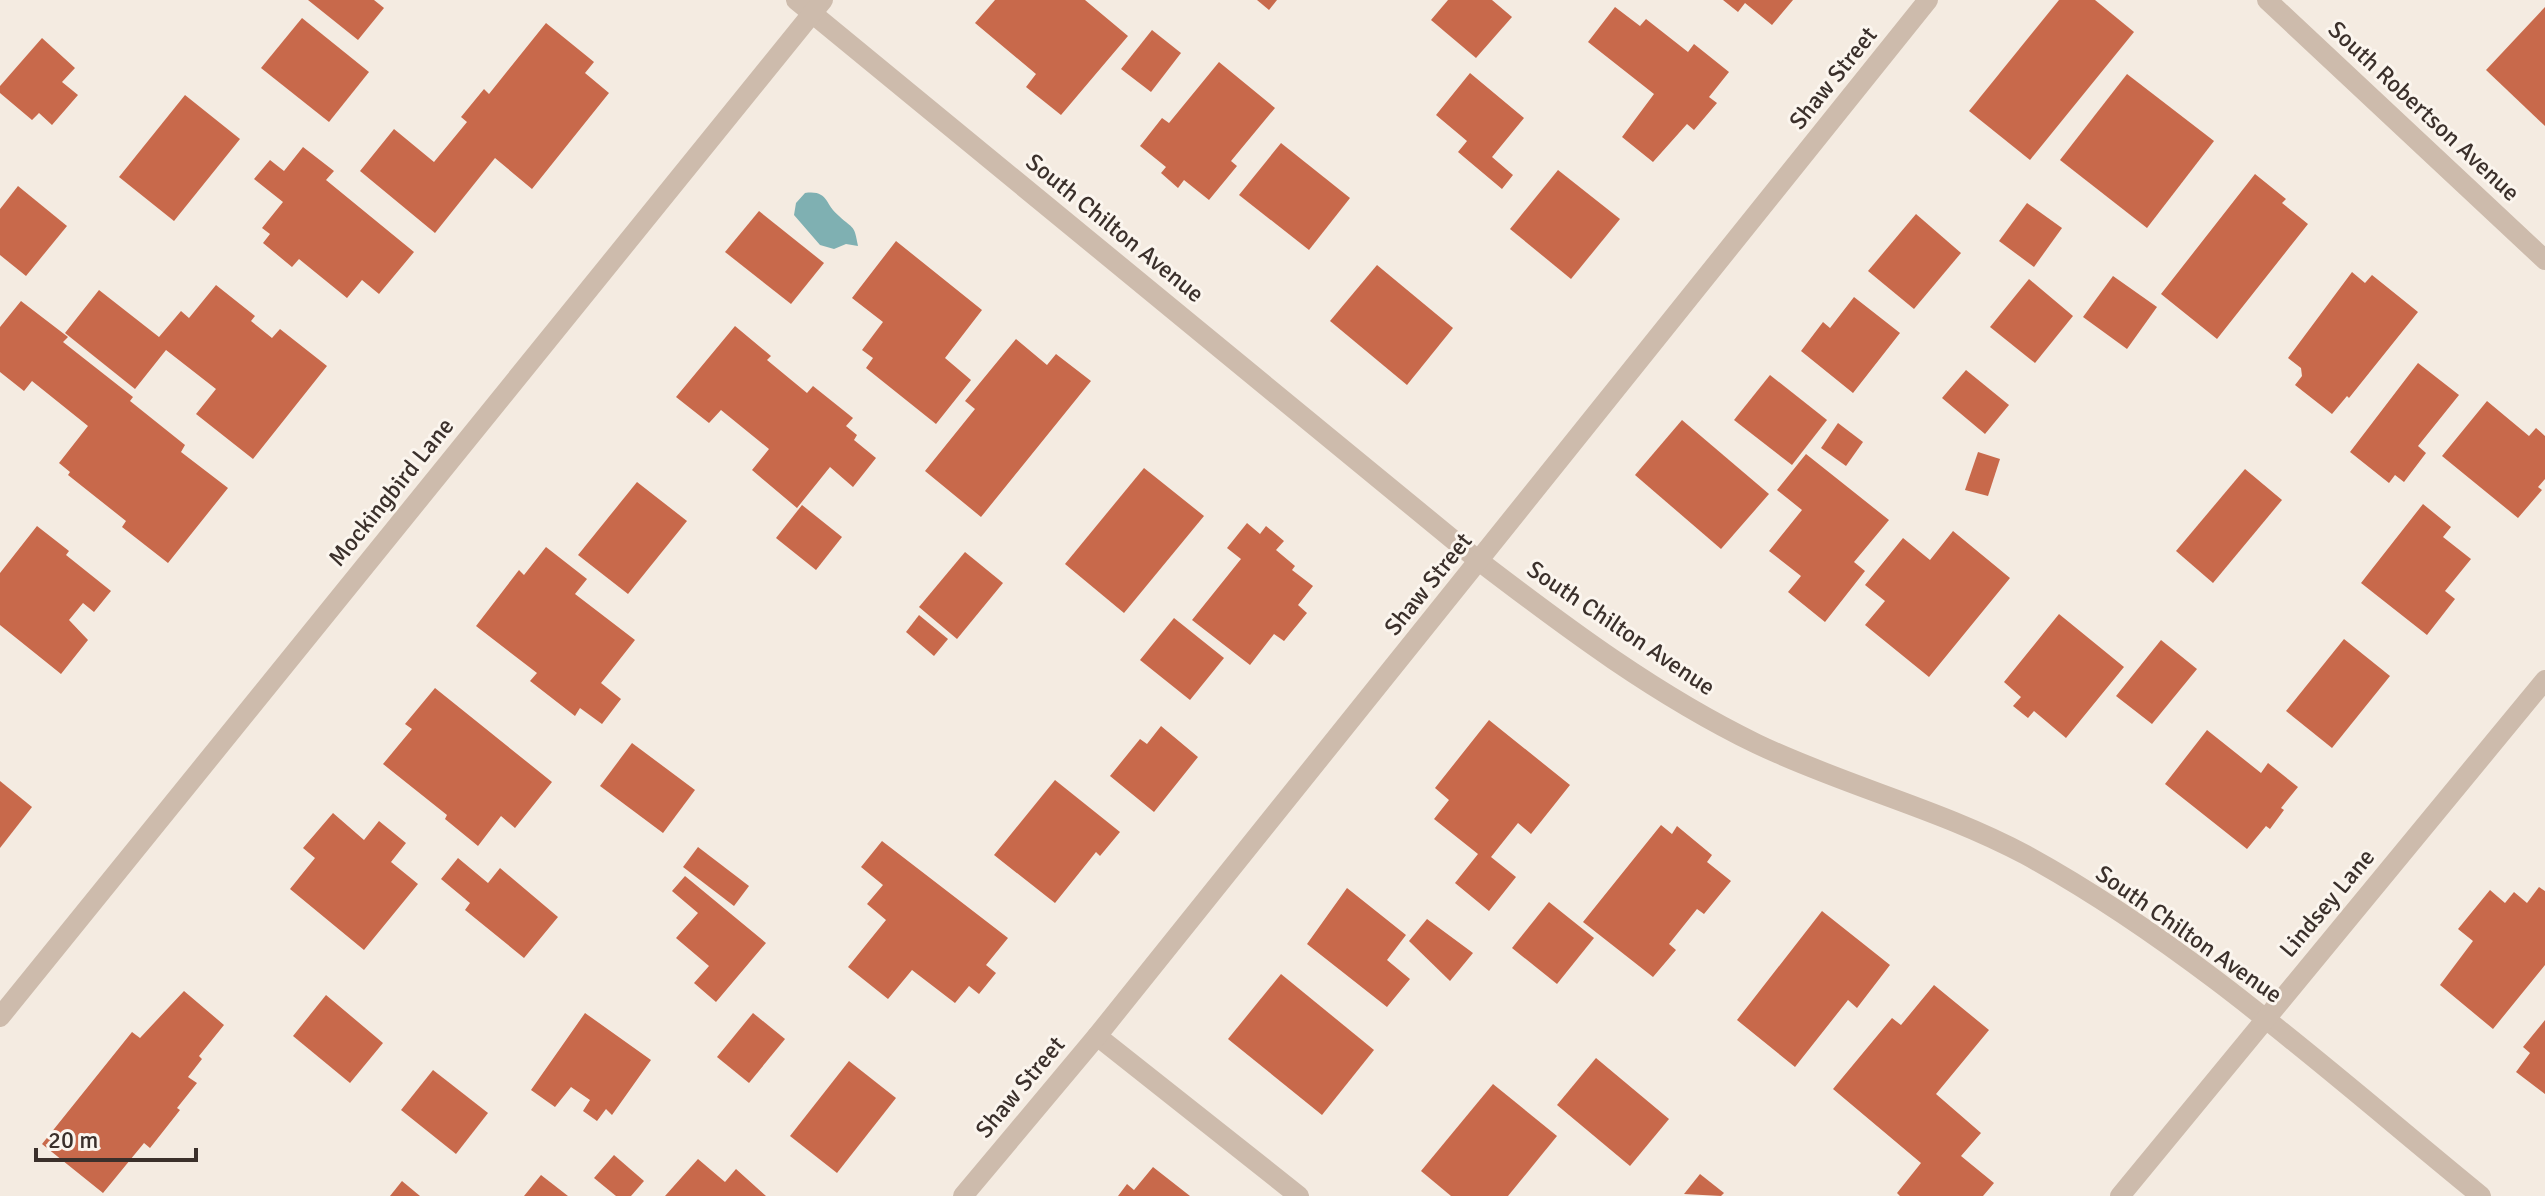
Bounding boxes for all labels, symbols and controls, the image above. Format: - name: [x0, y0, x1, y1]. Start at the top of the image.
- street label: South Robertson Avenue: [2322, 14, 2526, 208]
- street label: Shaw Street: [1782, 21, 1884, 135]
- street label: South Chilton Avenue: [1020, 147, 1210, 309]
- street label: Mockingbird Lane: [322, 412, 460, 572]
- street label: Shaw Street: [1377, 527, 1479, 641]
- street label: South Chilton Avenue: [1521, 554, 1721, 702]
- street label: Lindsey Lane: [2273, 843, 2381, 963]
- street label: South Chilton Avenue: [2090, 858, 2288, 1010]
- street label: Shaw Street: [969, 1030, 1071, 1144]
- scale bar: [36, 1112, 196, 1162]
- text: 20 m: [48, 1125, 98, 1155]

